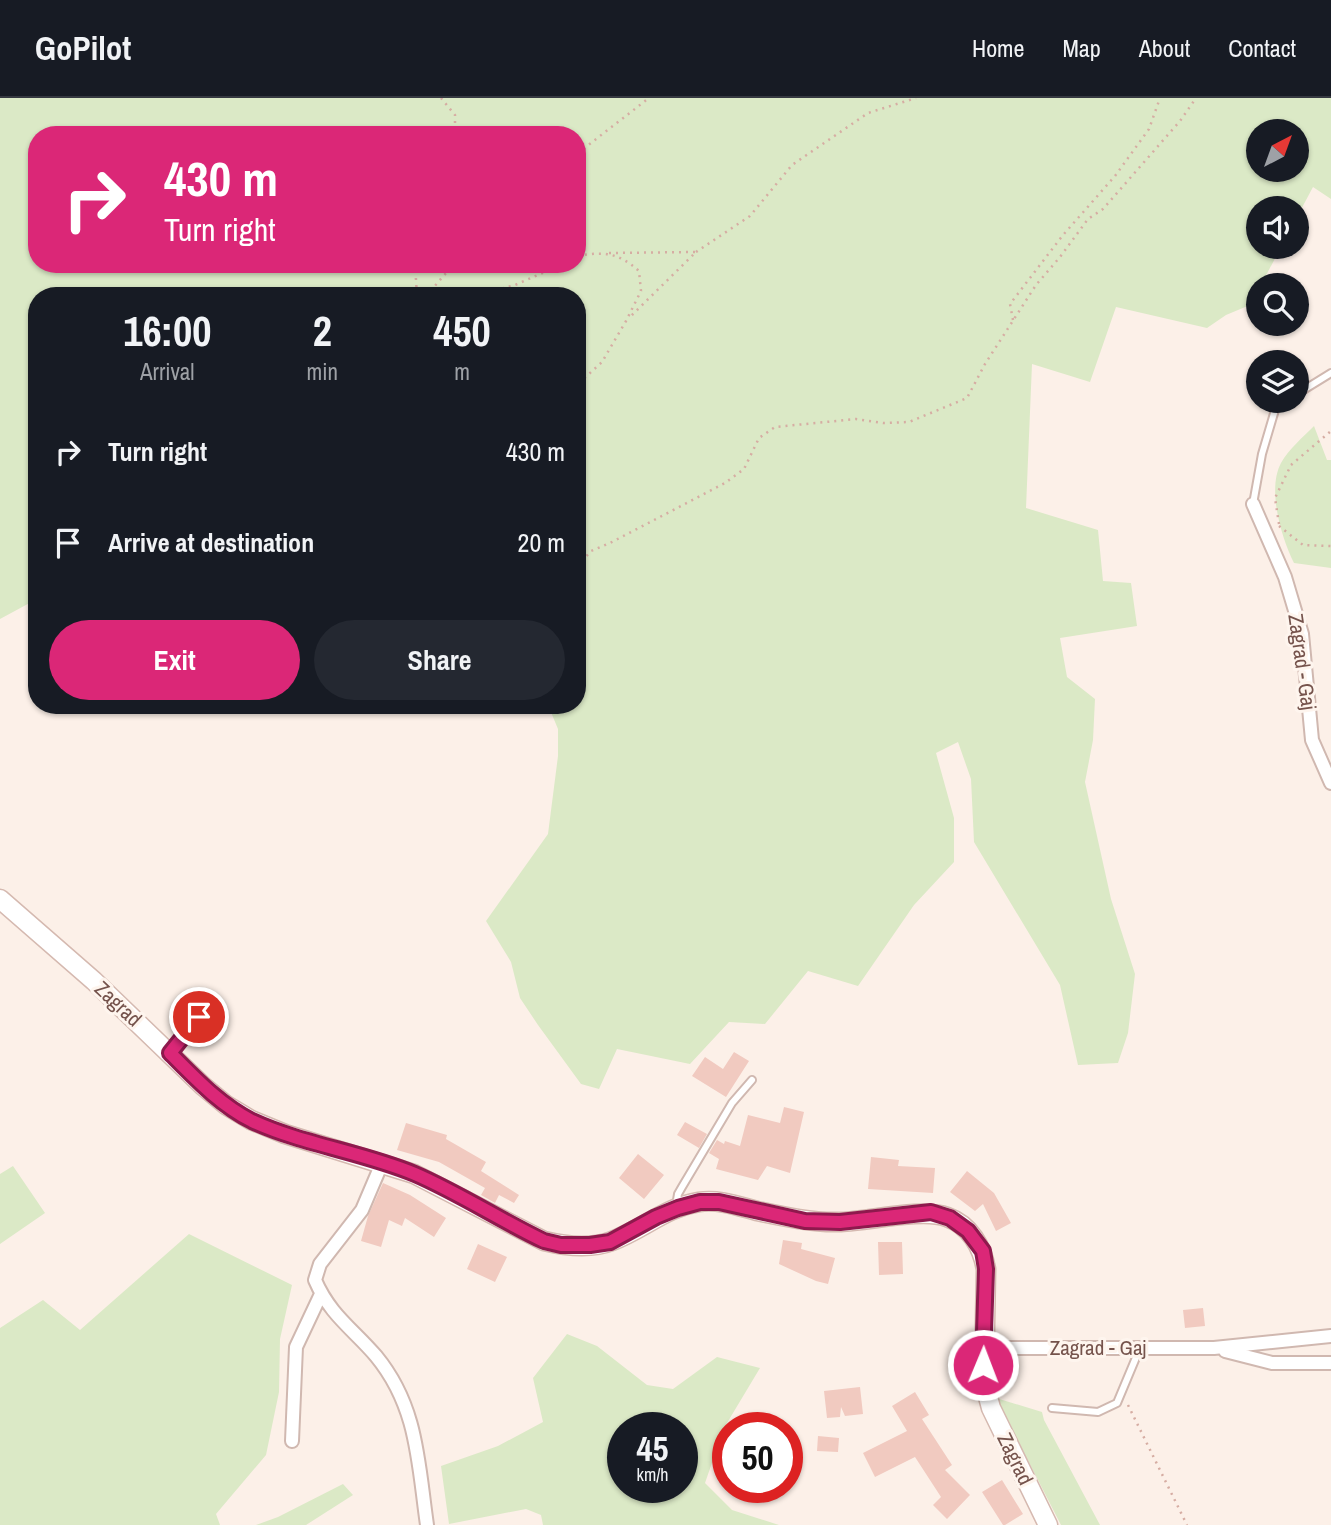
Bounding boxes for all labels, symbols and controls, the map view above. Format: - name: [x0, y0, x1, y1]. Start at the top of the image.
- text: GoPilot: [35, 26, 131, 70]
- text: Home: [972, 32, 1024, 64]
- text: Map: [1062, 32, 1101, 64]
- text: About: [1139, 32, 1190, 64]
- text: Contact: [1228, 32, 1296, 64]
- north arrow: [1246, 119, 1309, 182]
- map controls: [1246, 119, 1309, 413]
- text: 430 m: [164, 145, 278, 211]
- icon: right: [49, 154, 140, 245]
- button: sound: [1246, 196, 1309, 259]
- text: Turn right: [164, 208, 276, 251]
- button: search: [1246, 273, 1309, 336]
- text: 16:00: [123, 303, 211, 359]
- text: 2: [313, 303, 332, 359]
- text: 450: [433, 303, 491, 359]
- button: layers: [1246, 350, 1309, 413]
- text: Arrival: [140, 356, 195, 387]
- text: min: [307, 356, 338, 387]
- text: m: [454, 356, 470, 387]
- icon: right: [49, 433, 87, 471]
- text: Turn right: [108, 434, 207, 469]
- text: 430 m: [506, 434, 565, 469]
- icon: arrive: [49, 524, 87, 562]
- text: Arrive at destination: [108, 525, 314, 560]
- text: 20 m: [518, 525, 565, 560]
- street label: Zagrad - Gaj: [1281, 612, 1324, 712]
- button: Exit: [49, 620, 300, 700]
- button: Share: [314, 620, 565, 700]
- street label: Zagrad: [88, 974, 148, 1033]
- pin: [169, 987, 229, 1047]
- icon: arrive: [180, 998, 218, 1036]
- position arrow: [946, 1328, 1020, 1402]
- street label: Zagrad - Gaj: [1050, 1333, 1146, 1362]
- speed limit sign: 50: [712, 1412, 803, 1503]
- text: 45: [637, 1425, 668, 1472]
- street label: Zagrad: [990, 1428, 1040, 1490]
- text: km/h: [637, 1462, 669, 1487]

